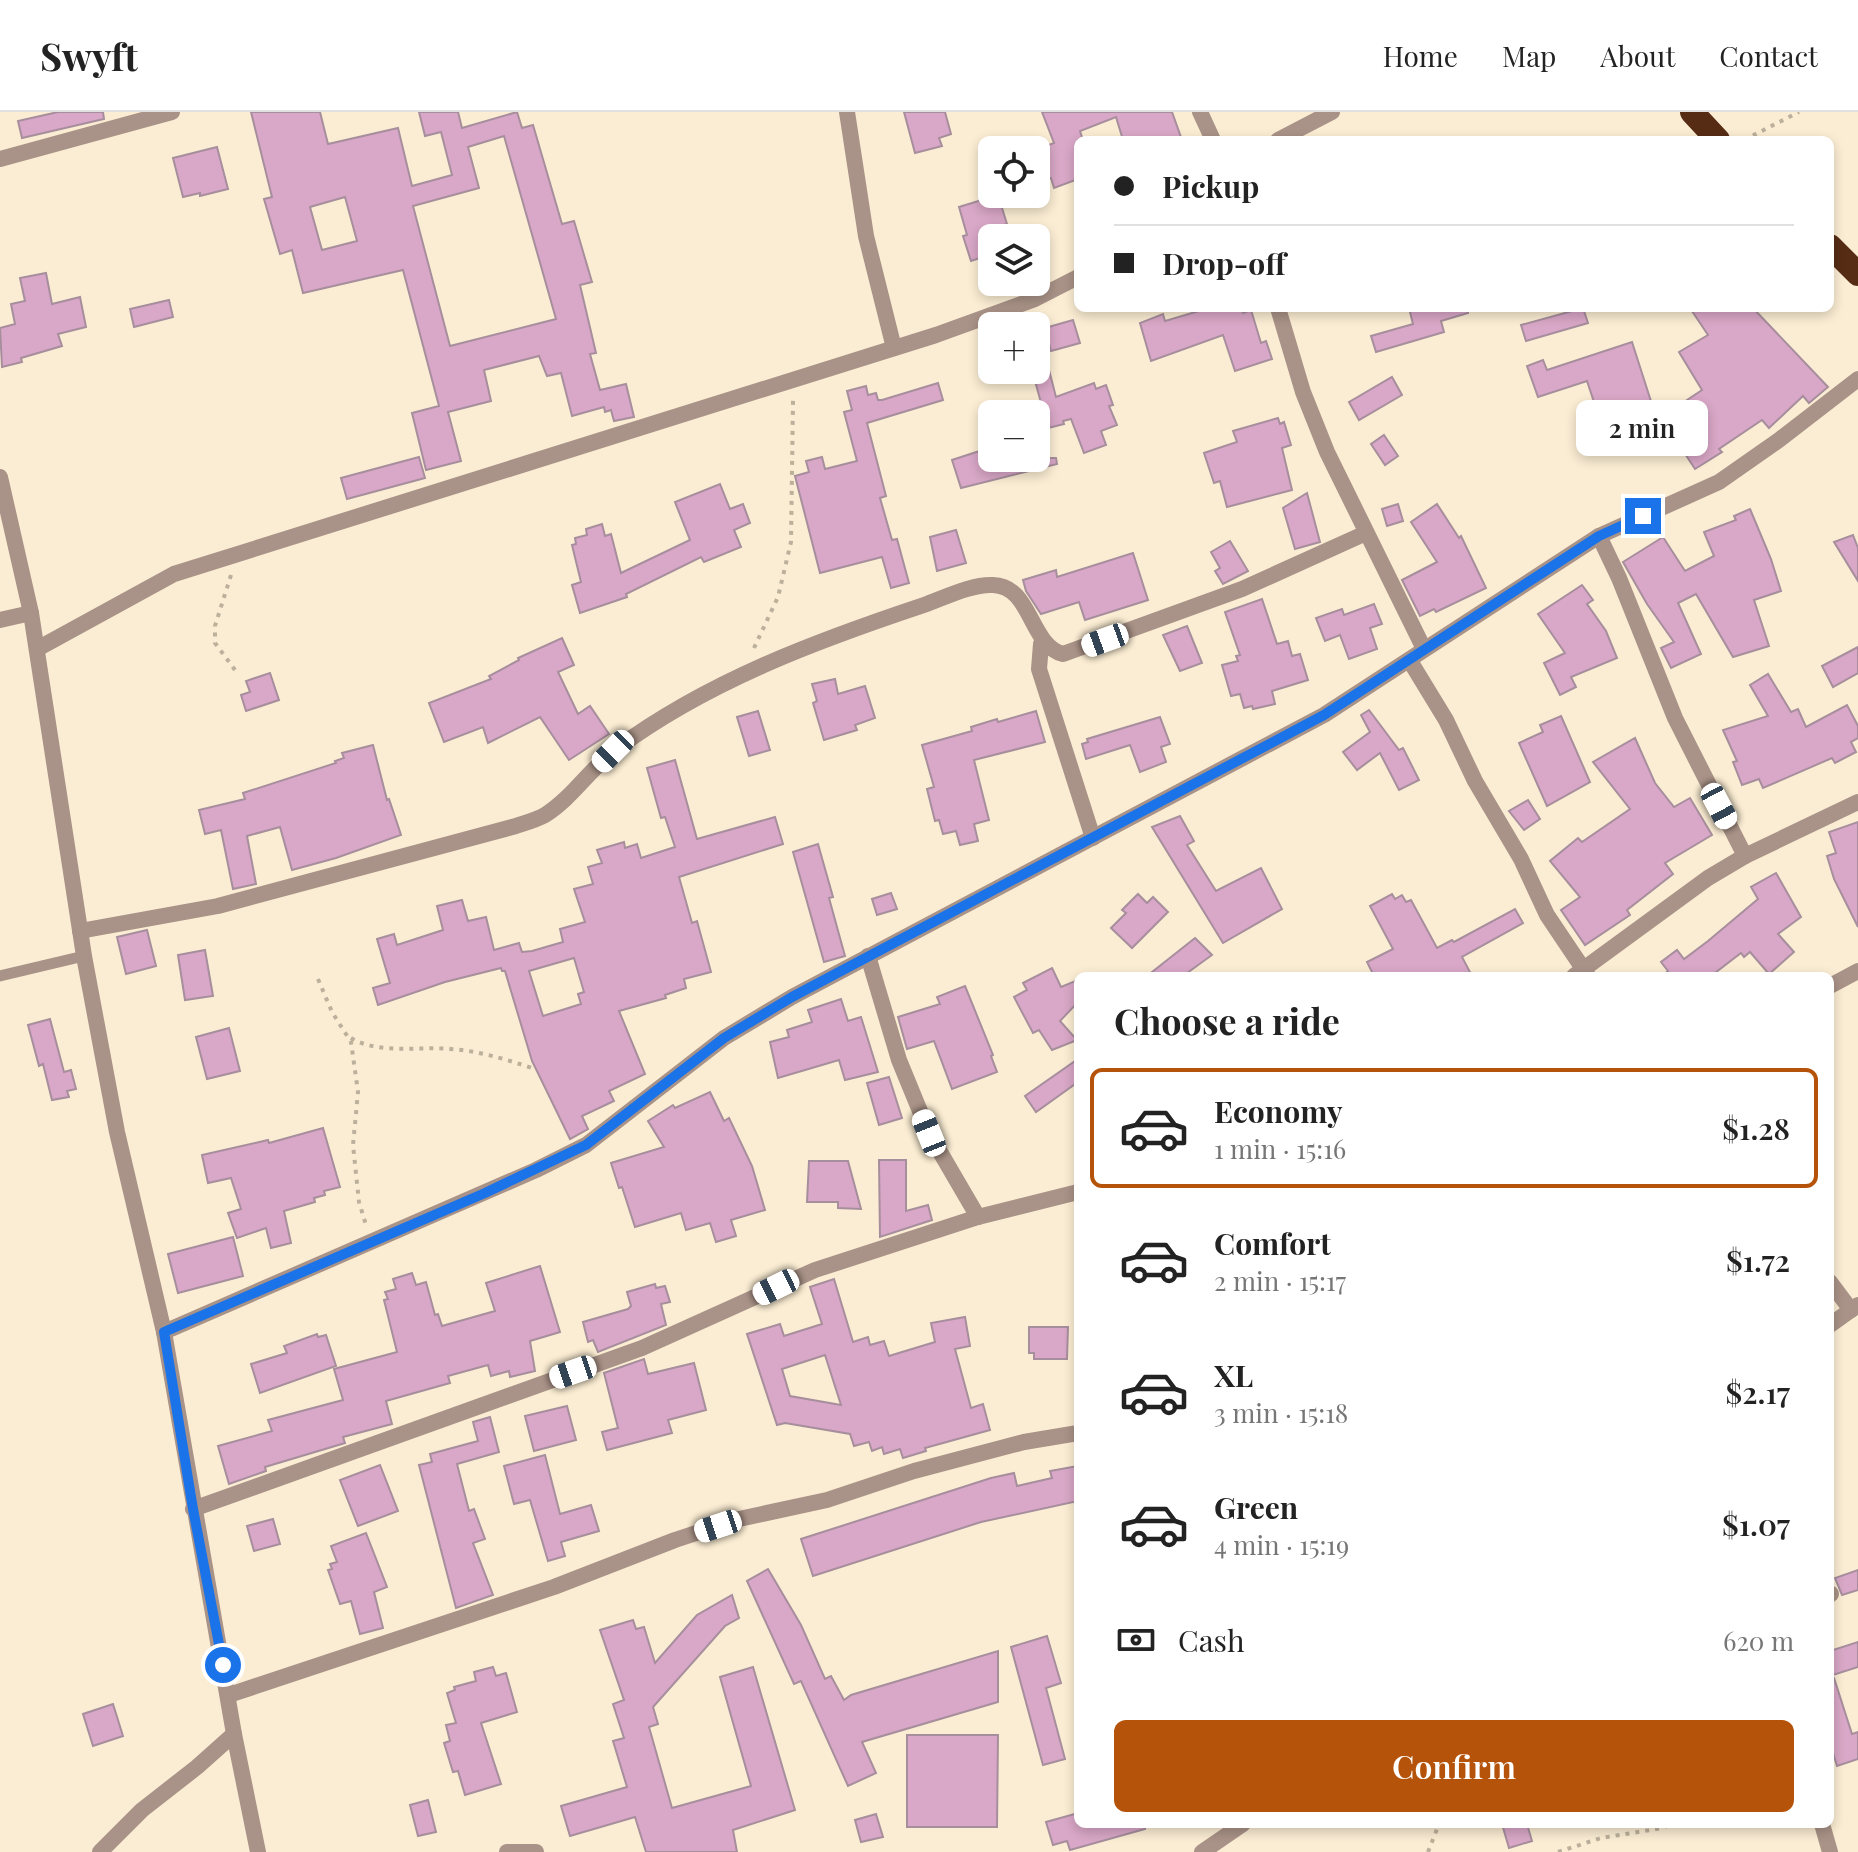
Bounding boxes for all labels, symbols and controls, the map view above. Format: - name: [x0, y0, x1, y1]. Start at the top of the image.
- text: Swyft: [40, 30, 138, 81]
- text: Home: [1383, 37, 1458, 74]
- text: Map: [1502, 37, 1556, 74]
- text: About: [1600, 37, 1675, 74]
- text: Contact: [1719, 37, 1818, 74]
- map controls: [978, 136, 1050, 472]
- button: locate: [978, 136, 1050, 208]
- text: Pickup: [1162, 166, 1259, 206]
- button: layers: [978, 224, 1050, 296]
- text: Drop-off: [1162, 243, 1286, 283]
- button: +: [978, 312, 1050, 384]
- button: −: [978, 400, 1050, 472]
- callout: 2 min: [1577, 400, 1709, 456]
- text: 2 min: [1609, 410, 1675, 445]
- route end: [1625, 498, 1661, 534]
- car: [1078, 621, 1132, 659]
- car: [588, 726, 638, 776]
- car: [1697, 779, 1741, 833]
- text: Choose a ride: [1114, 996, 1340, 1044]
- text: Economy: [1214, 1091, 1343, 1131]
- icon: car: [1118, 1092, 1190, 1164]
- car: [909, 1106, 949, 1160]
- text: $1.28: [1722, 1108, 1790, 1148]
- text: 1 min · 15:16: [1214, 1131, 1346, 1166]
- text: Comfort: [1214, 1223, 1331, 1263]
- icon: car: [1118, 1224, 1190, 1296]
- text: $1.72: [1726, 1240, 1790, 1280]
- text: 2 min · 15:17: [1214, 1263, 1346, 1298]
- car: [749, 1266, 803, 1308]
- car: [546, 1353, 600, 1391]
- text: XL: [1214, 1355, 1253, 1395]
- icon: car: [1118, 1356, 1190, 1428]
- text: $2.17: [1726, 1372, 1790, 1412]
- text: 3 min · 15:18: [1214, 1395, 1348, 1430]
- text: Green: [1214, 1487, 1298, 1527]
- icon: car: [1118, 1488, 1190, 1560]
- text: $1.07: [1722, 1504, 1790, 1544]
- car: [691, 1507, 745, 1545]
- text: 4 min · 15:19: [1214, 1527, 1349, 1562]
- icon: cash: [1114, 1618, 1158, 1662]
- text: Cash: [1178, 1620, 1245, 1660]
- text: 620 m: [1723, 1623, 1794, 1658]
- route start: [205, 1647, 241, 1683]
- button: Confirm: [1114, 1720, 1794, 1812]

